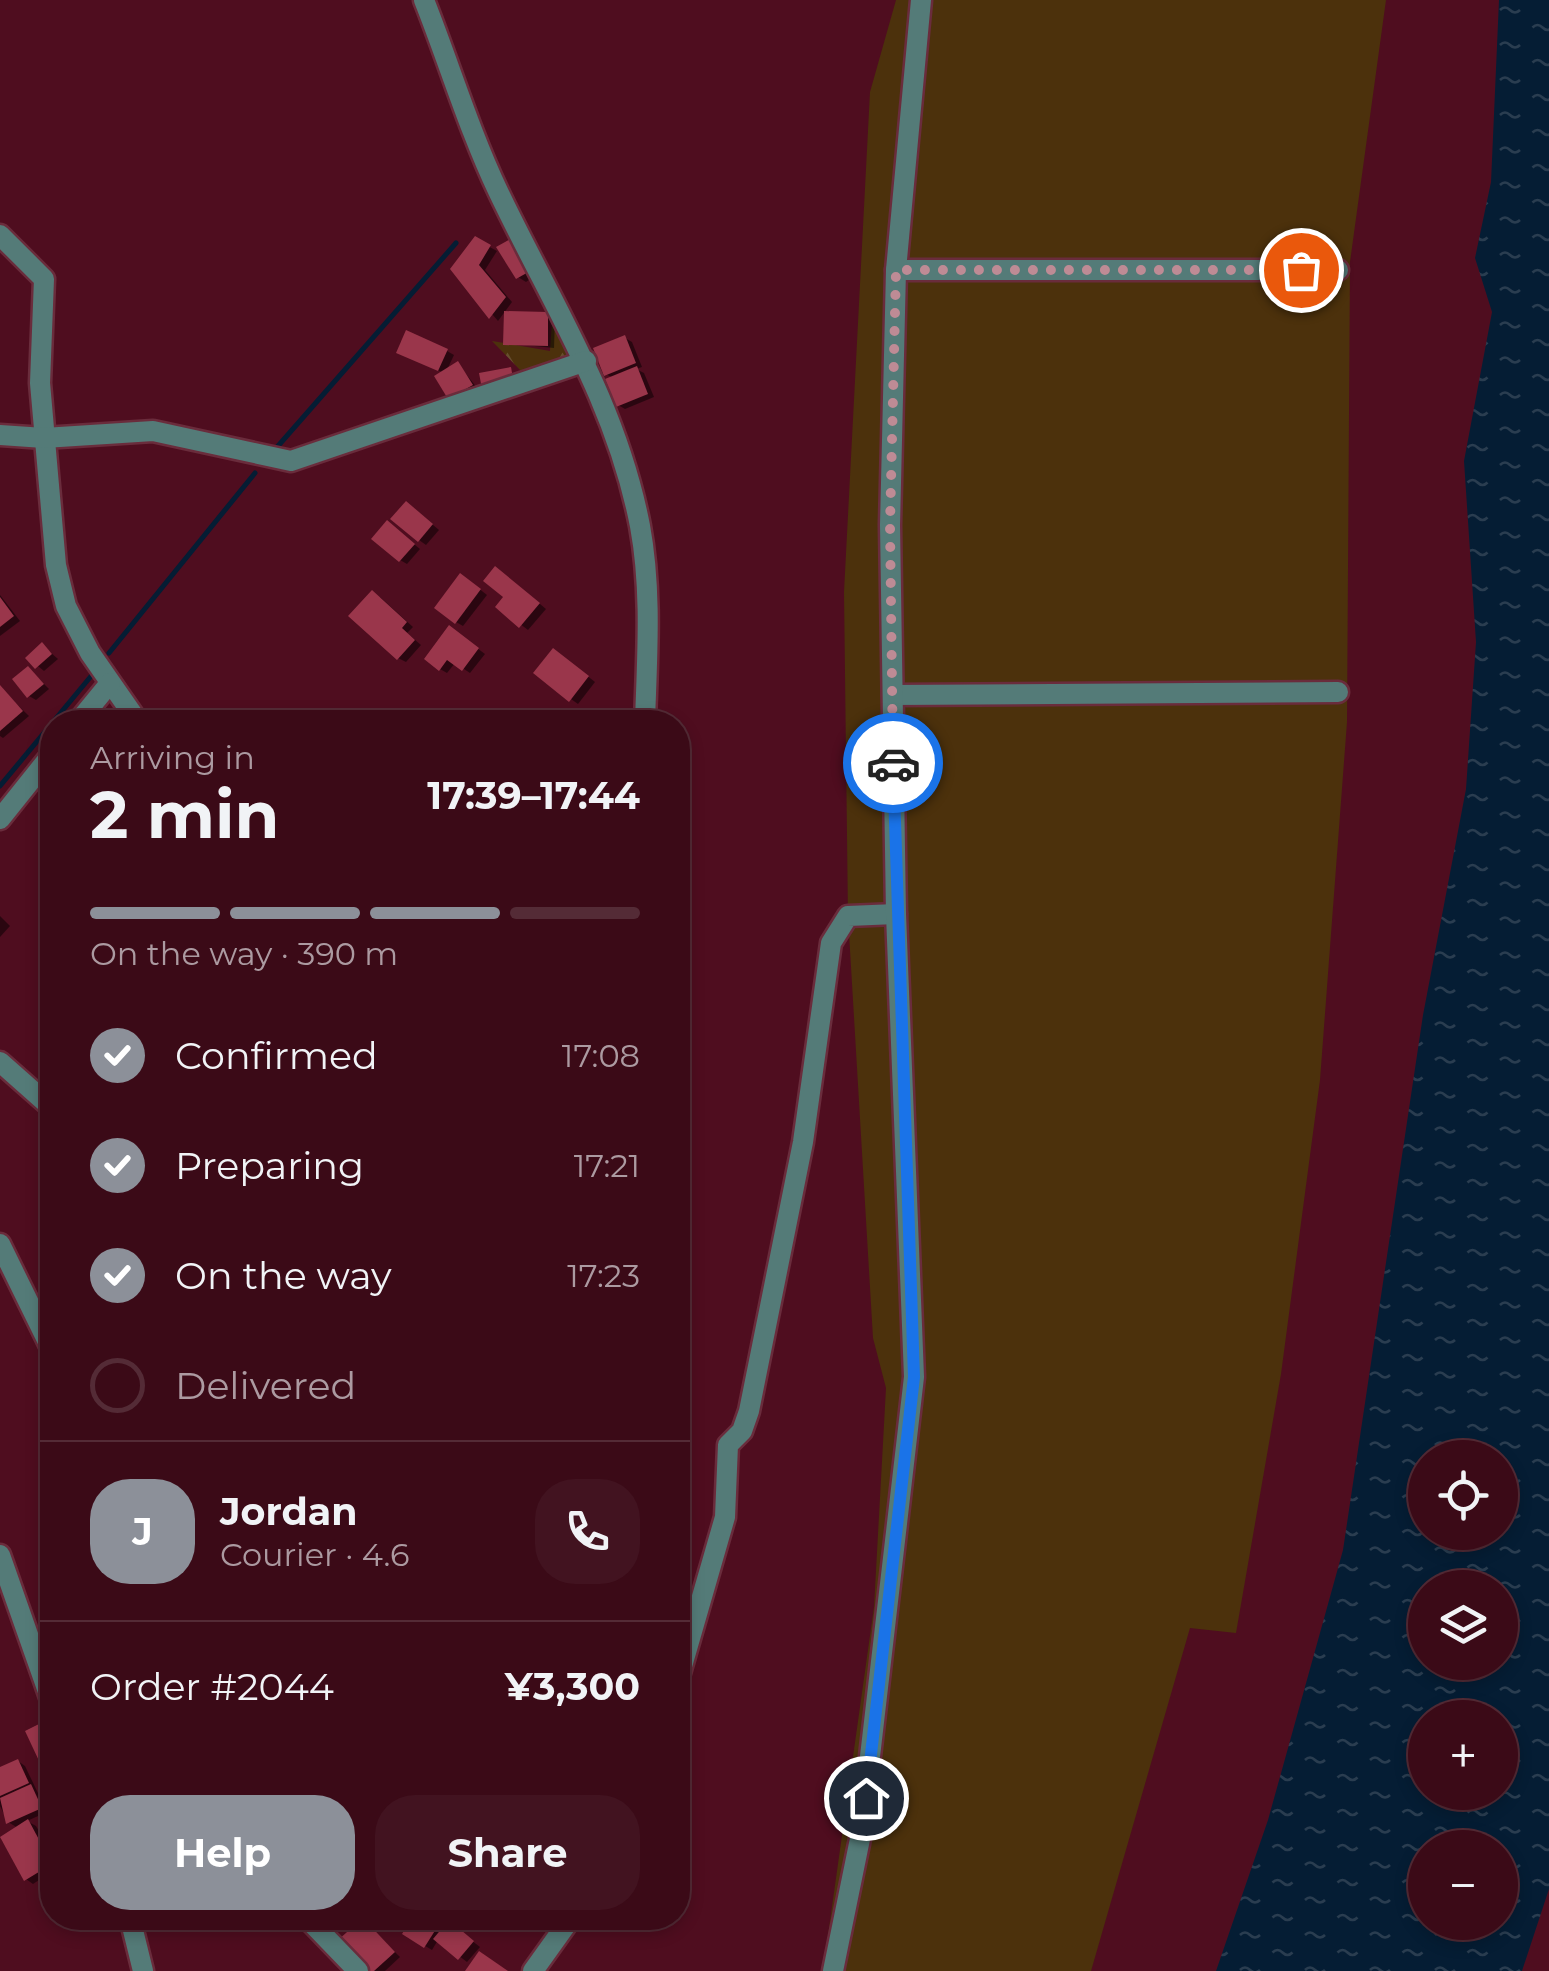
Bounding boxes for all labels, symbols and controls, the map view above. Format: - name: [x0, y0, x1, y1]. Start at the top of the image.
- pin: [1259, 228, 1344, 313]
- icon: bag: [1274, 243, 1329, 298]
- courier: [843, 713, 943, 813]
- icon: car: [866, 736, 921, 791]
- text: Arriving in: [90, 738, 255, 777]
- text: 17:39–17:44: [427, 772, 640, 819]
- text: 2 min: [90, 775, 279, 854]
- text: On the way · 390 m: [90, 934, 398, 973]
- icon: check: [90, 1028, 145, 1083]
- text: Confirmed: [175, 1032, 378, 1079]
- text: 17:08: [562, 1036, 640, 1075]
- icon: check: [90, 1138, 145, 1193]
- text: Preparing: [175, 1142, 364, 1189]
- text: 17:21: [574, 1146, 640, 1185]
- icon: check: [90, 1248, 145, 1303]
- text: On the way: [175, 1252, 392, 1299]
- text: 17:23: [567, 1256, 640, 1295]
- text: Delivered: [175, 1362, 356, 1409]
- map controls: [1408, 1440, 1518, 1940]
- button: locate: [1408, 1440, 1518, 1550]
- button: phone: [535, 1479, 640, 1584]
- text: Jordan: [220, 1488, 358, 1535]
- text: J: [132, 1508, 153, 1555]
- text: Courier · 4.6: [220, 1535, 409, 1574]
- button: layers: [1408, 1570, 1518, 1680]
- text: Order #2044: [90, 1663, 334, 1710]
- text: ¥3,300: [505, 1663, 640, 1710]
- button: +: [1408, 1700, 1518, 1810]
- pin: [824, 1756, 909, 1841]
- icon: home: [839, 1771, 894, 1826]
- button: Help: [90, 1795, 355, 1910]
- button: Share: [375, 1795, 640, 1910]
- button: −: [1408, 1830, 1518, 1940]

